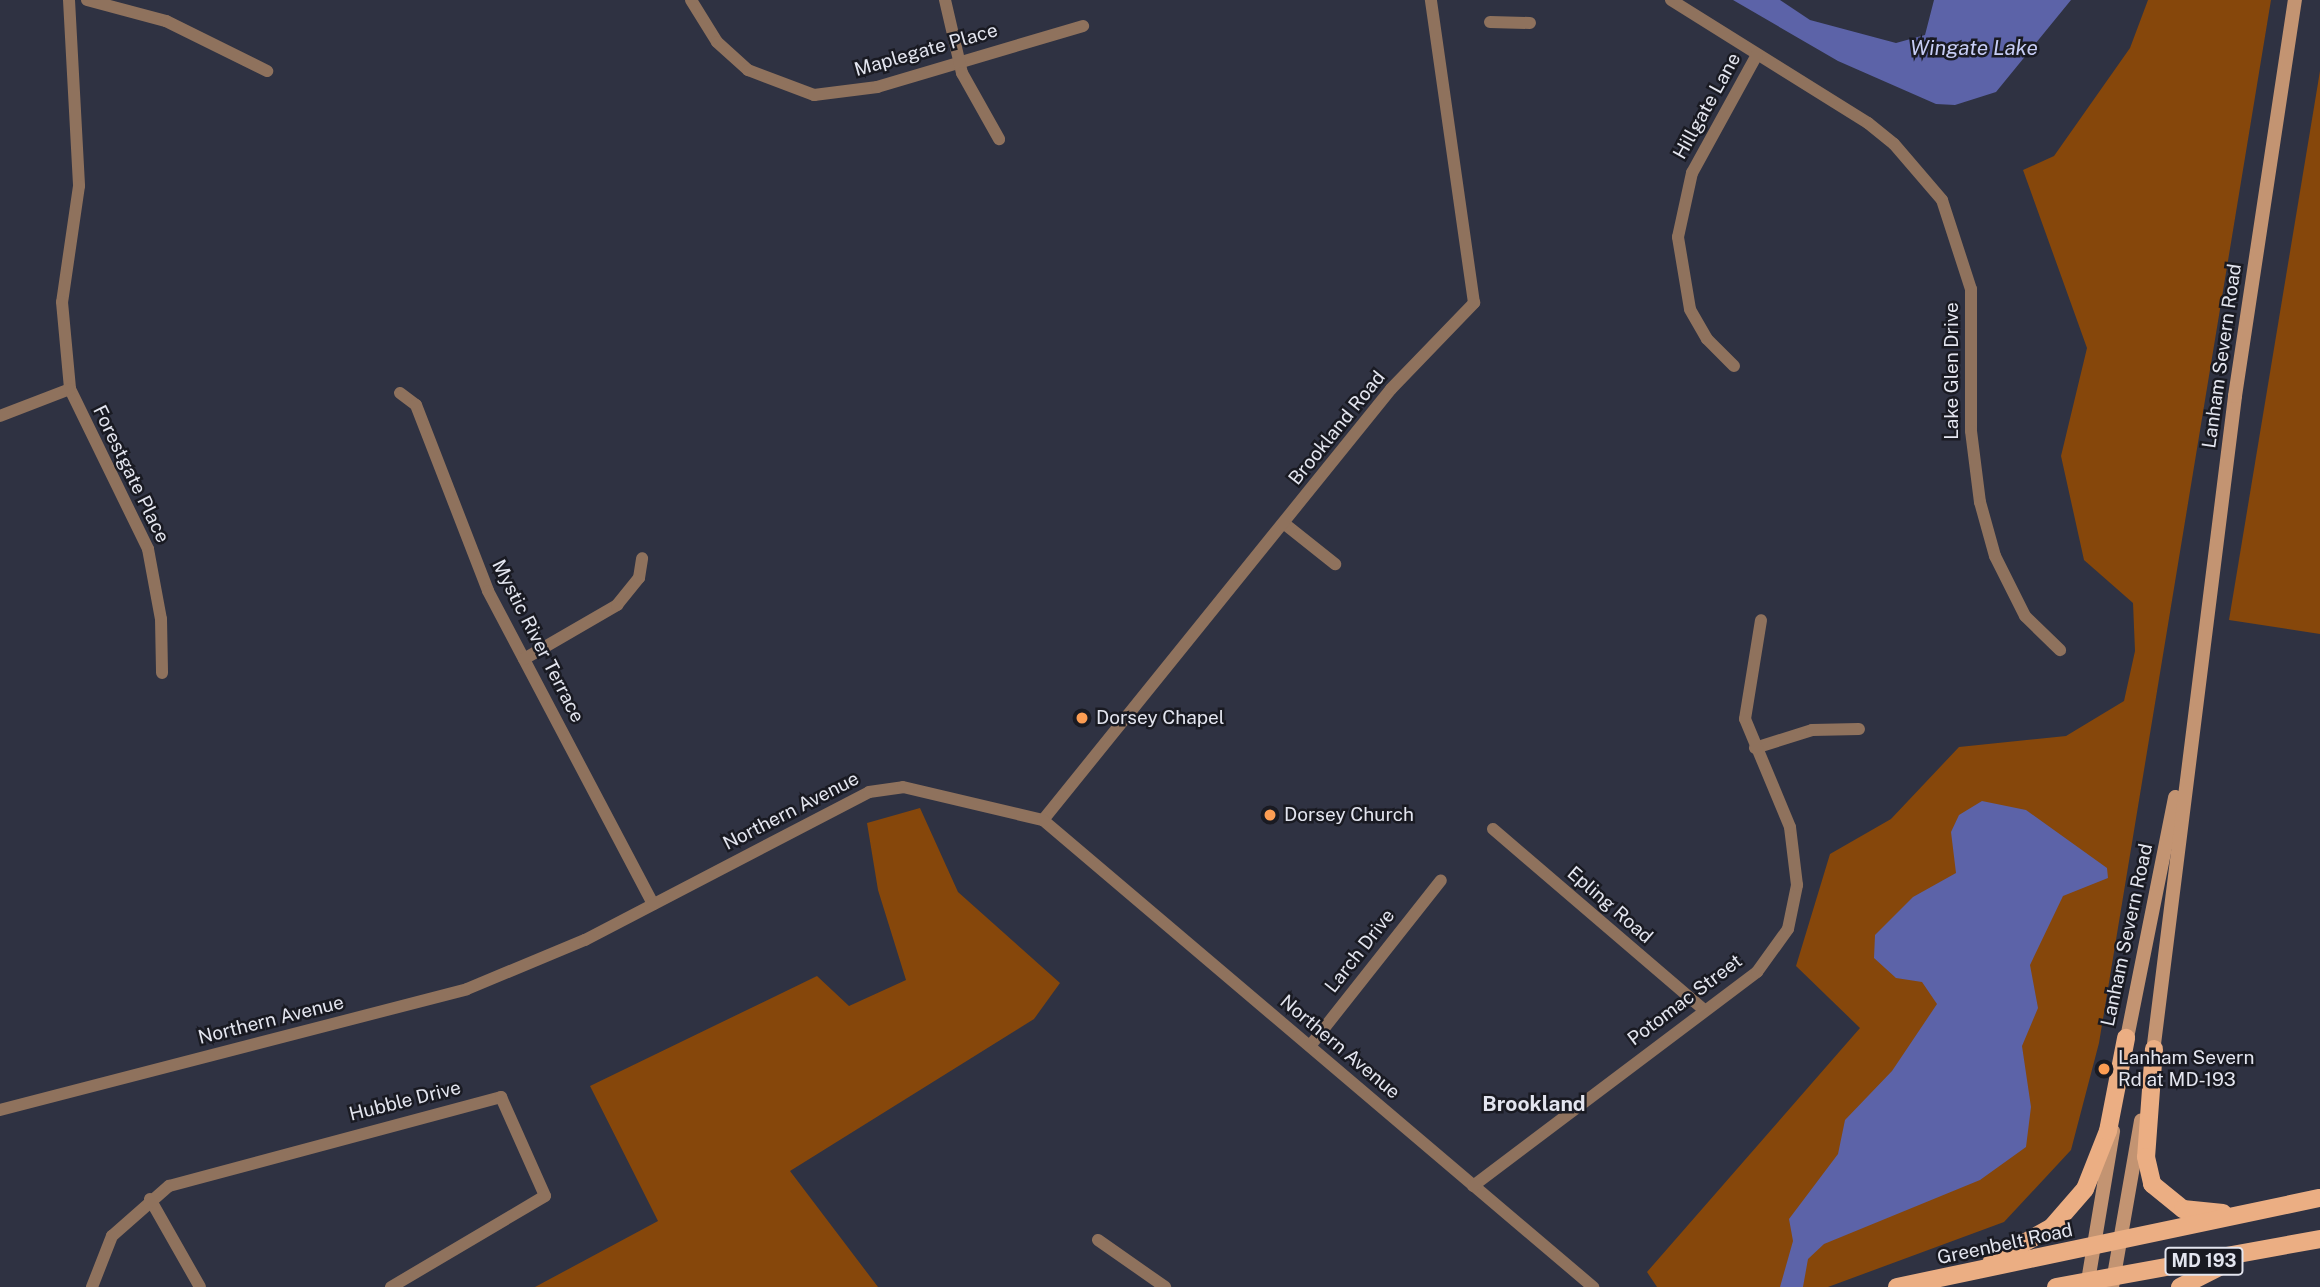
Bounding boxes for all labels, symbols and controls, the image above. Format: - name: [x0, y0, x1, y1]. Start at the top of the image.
- street label: Maplegate Place: [852, 19, 1000, 81]
- water label: Wingate Lake: [1910, 35, 2038, 61]
- street label: Hillgate Lane: [1668, 49, 1746, 163]
- street label: Lanham Severn Road: [2198, 262, 2246, 450]
- street label: Lake Glen Drive: [1941, 302, 1963, 440]
- street label: Brookland Road: [1284, 366, 1390, 490]
- street label: Forestgate Place: [88, 402, 174, 546]
- street label: Mystic River Terrace: [487, 556, 589, 726]
- place label: Dorsey Chapel: [1096, 707, 1225, 729]
- marker: Dorsey Chapel: [1074, 710, 1090, 726]
- street label: Northern Avenue: [719, 767, 863, 855]
- place label: Dorsey Church: [1284, 804, 1414, 826]
- marker: Dorsey Church: [1262, 807, 1278, 823]
- street label: Lanham Severn Road: [2097, 842, 2157, 1028]
- street label: Epling Road: [1563, 862, 1657, 948]
- street label: Larch Drive: [1320, 905, 1400, 997]
- street label: Potomac Street: [1623, 950, 1747, 1050]
- street label: Northern Avenue: [1275, 990, 1405, 1104]
- street label: Northern Avenue: [196, 991, 346, 1049]
- place label: Lanham Severn Rd at MD-193: [2118, 1047, 2254, 1091]
- marker: Lanham Severn Rd at MD-193: [2096, 1061, 2112, 1077]
- street label: Hubble Drive: [347, 1076, 463, 1126]
- district label: Brookland: [1482, 1091, 1586, 1117]
- street label: Greenbelt Road: [1935, 1219, 2075, 1269]
- road number: MD 193: [2164, 1246, 2244, 1276]

